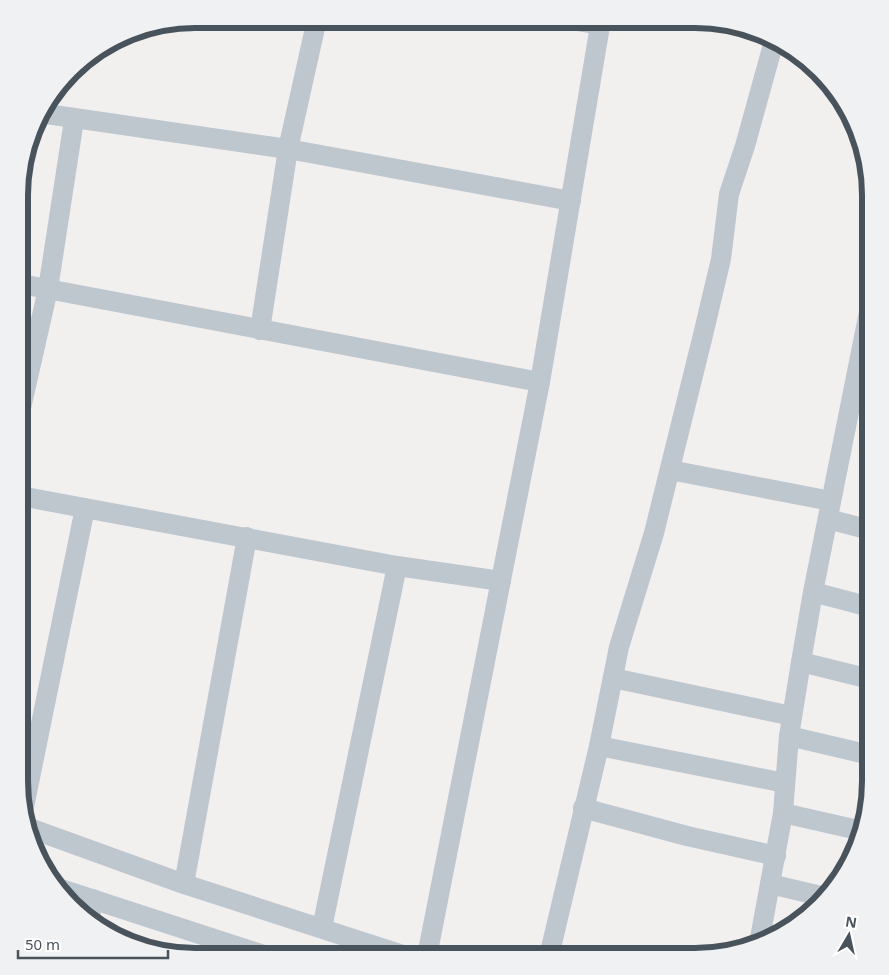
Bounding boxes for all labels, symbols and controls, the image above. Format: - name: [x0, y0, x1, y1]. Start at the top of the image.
- north arrow: [824, 910, 874, 960]
- text: N: [844, 911, 858, 932]
- scale bar: [18, 928, 168, 960]
- text: 50 m: [25, 934, 60, 954]

